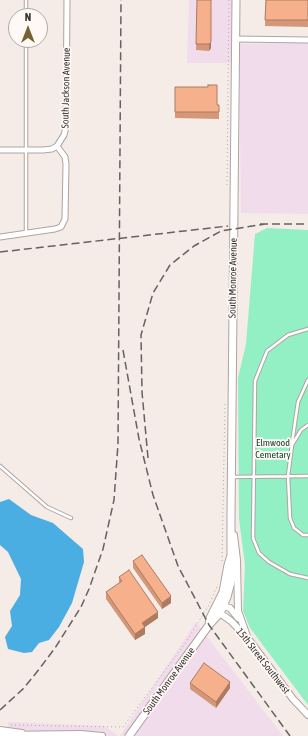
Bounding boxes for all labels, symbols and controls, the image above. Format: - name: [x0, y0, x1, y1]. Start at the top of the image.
- north arrow: [8, 8, 48, 48]
- text: N: [25, 11, 31, 23]
- street label: South Jackson Avenue: [59, 47, 73, 129]
- street label: South Monroe Avenue: [226, 238, 240, 318]
- park label: Elmwood Cemetary: [255, 437, 291, 460]
- street label: 15th Street Southwest: [234, 626, 292, 696]
- street label: South Monroe Avenue: [141, 645, 197, 717]

